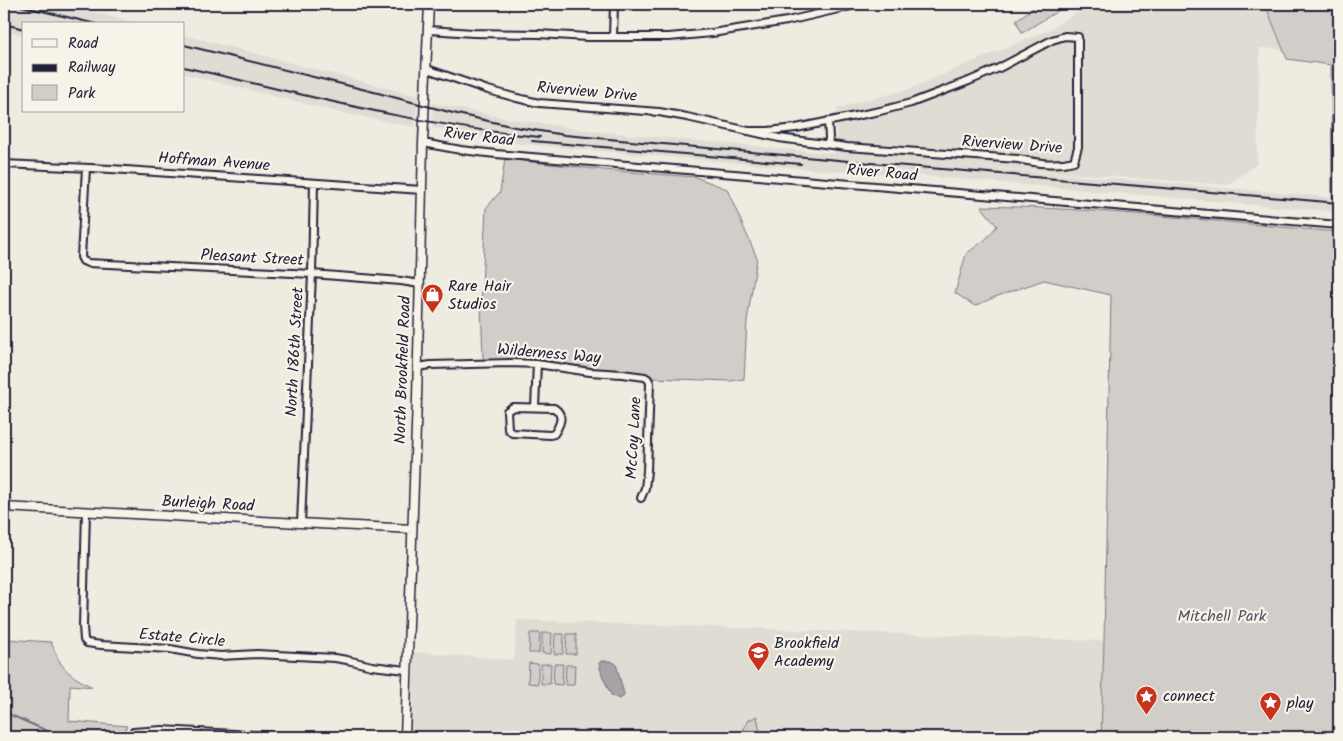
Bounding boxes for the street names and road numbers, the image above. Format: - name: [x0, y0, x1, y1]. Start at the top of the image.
- street label: Riverview Drive: [536, 75, 638, 109]
- street label: River Road: [442, 120, 517, 154]
- street label: Riverview Drive: [961, 129, 1063, 161]
- street label: Hoffman Avenue: [157, 146, 271, 178]
- street label: River Road: [846, 157, 919, 189]
- street label: Pleasant Street: [200, 243, 305, 273]
- street label: North 186th Street: [279, 286, 311, 418]
- street label: North Brookfield Road: [388, 295, 418, 444]
- street label: Wilderness Way: [496, 337, 602, 371]
- street label: McCoy Lane: [619, 396, 649, 480]
- street label: Burleigh Road: [161, 489, 256, 519]
- street label: Estate Circle: [138, 622, 226, 654]

